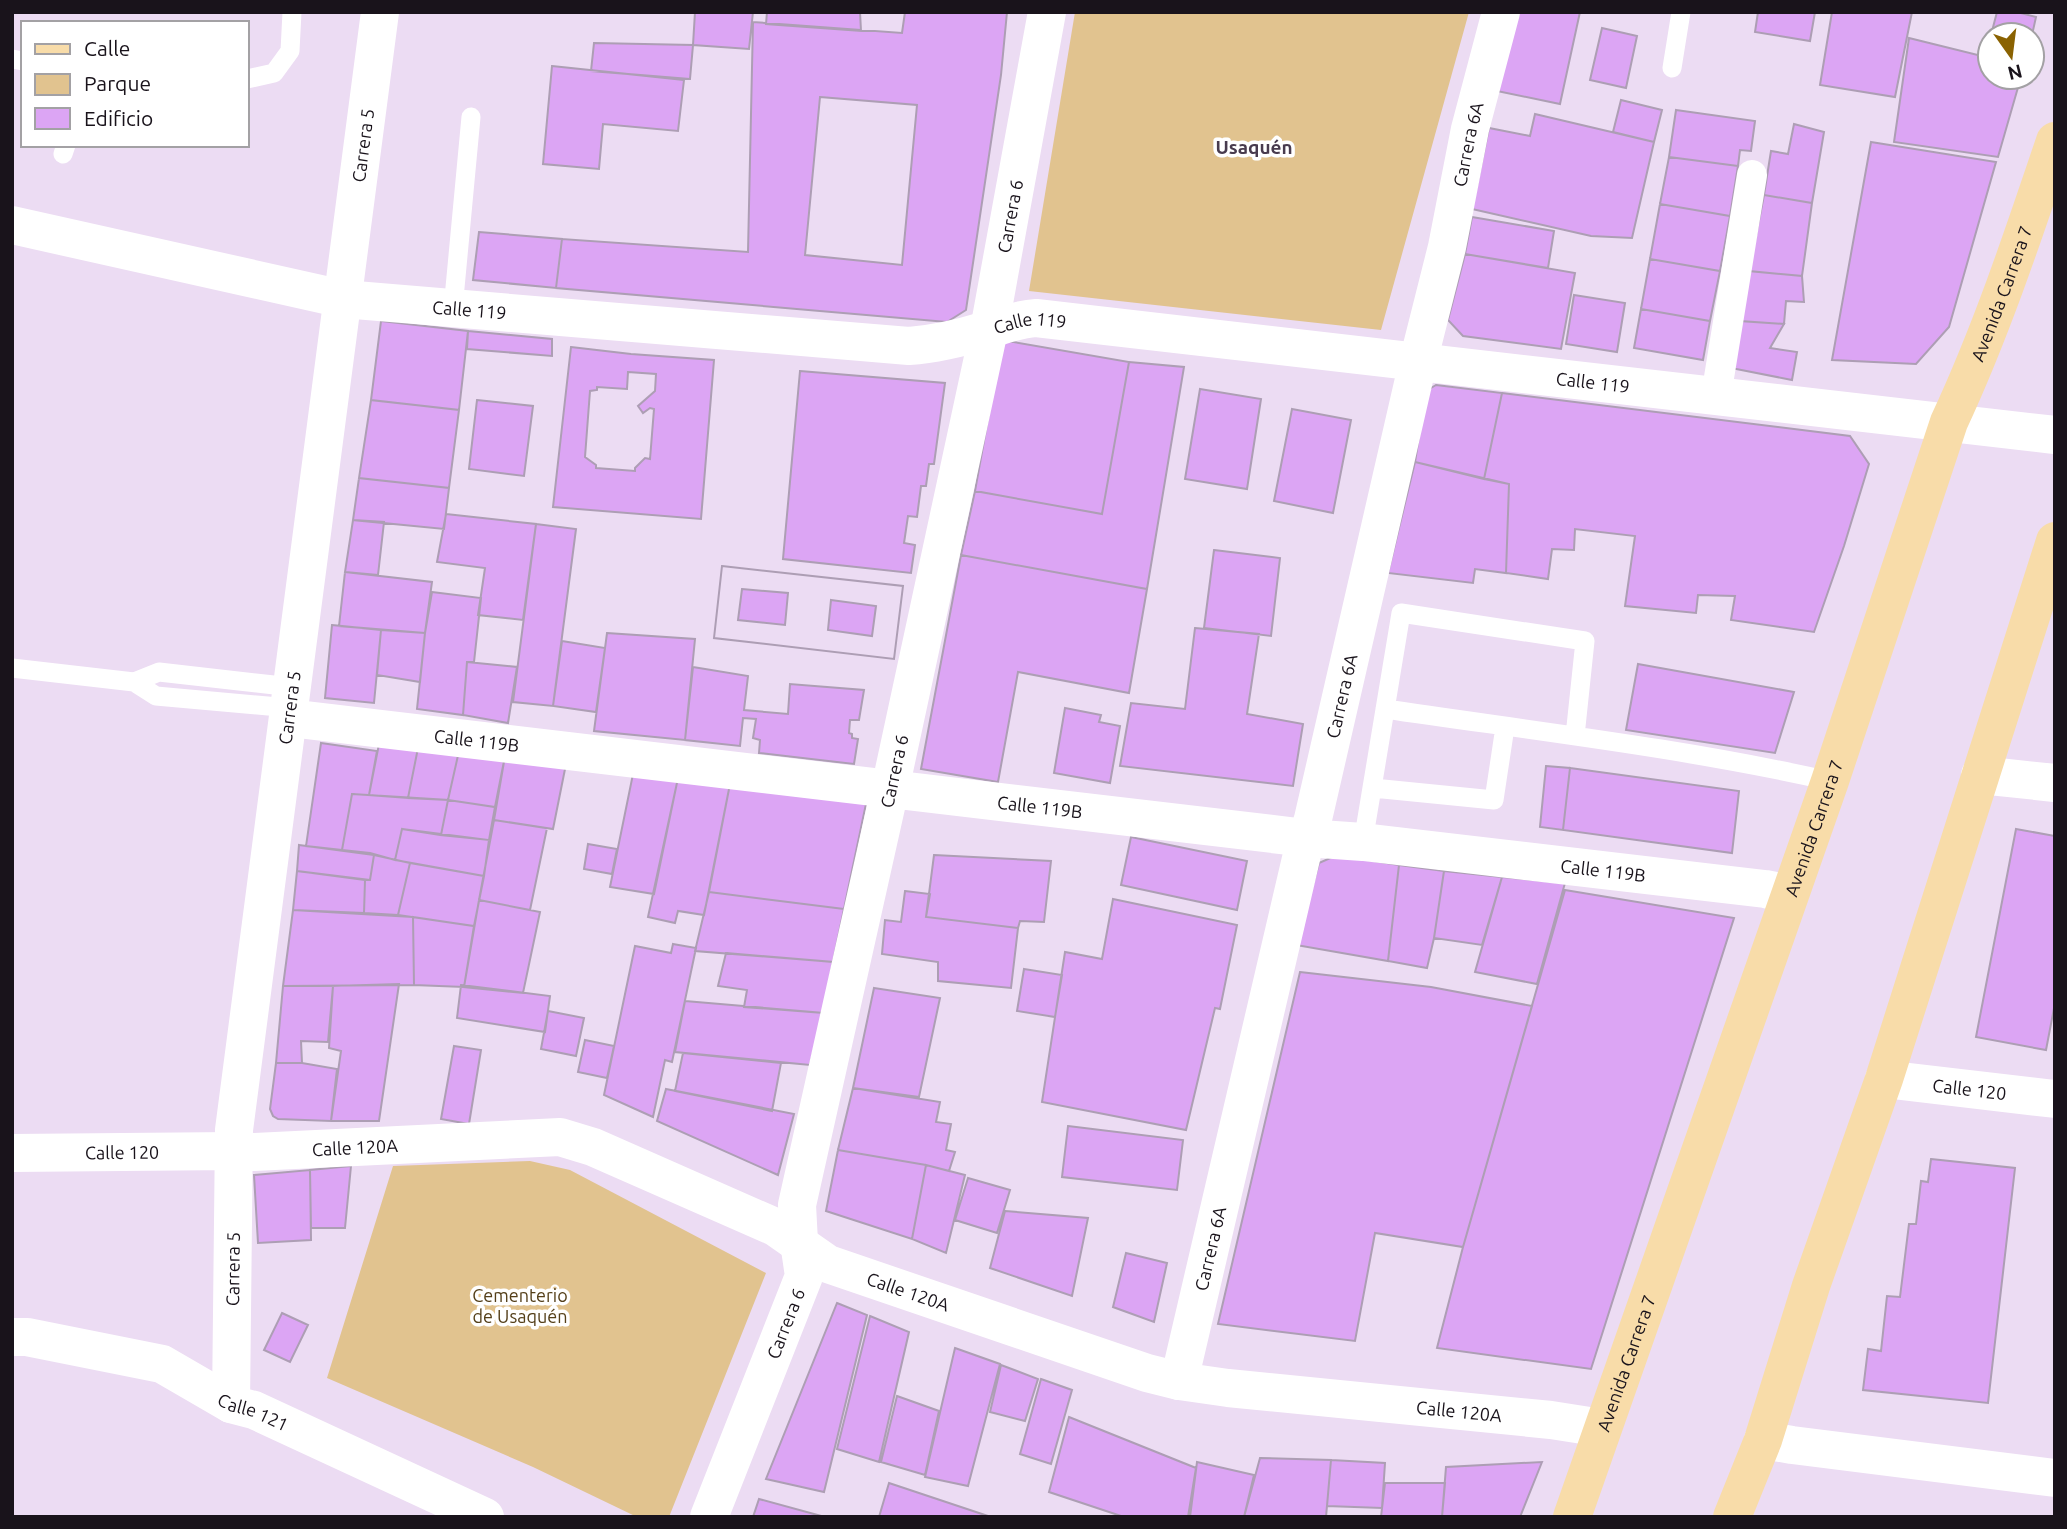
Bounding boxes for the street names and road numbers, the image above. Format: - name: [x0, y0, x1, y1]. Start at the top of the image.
- street label: Carrera 6A: [1449, 100, 1487, 188]
- street label: Carrera 5: [348, 107, 377, 183]
- street label: Carrera 6: [993, 178, 1026, 254]
- street label: Avenida Carrera 7: [1967, 223, 2035, 364]
- street label: Calle 119: [432, 296, 507, 323]
- street label: Calle 119: [991, 308, 1068, 337]
- street label: Calle 119: [1555, 368, 1631, 396]
- street label: Carrera 6A: [1322, 652, 1361, 740]
- street label: Carrera 5: [274, 669, 304, 746]
- street label: Calle 119B: [433, 725, 520, 755]
- street label: Carrera 6: [876, 733, 911, 810]
- street label: Avenida Carrera 7: [1780, 757, 1846, 899]
- street label: Calle 119B: [996, 792, 1084, 822]
- street label: Calle 119B: [1559, 855, 1647, 885]
- street label: Calle 120: [1931, 1075, 2007, 1103]
- street label: Calle 120A: [311, 1135, 399, 1159]
- street label: Calle 120: [85, 1142, 159, 1162]
- street label: Carrera 6A: [1190, 1204, 1230, 1293]
- street label: Carrera 5: [222, 1232, 243, 1306]
- street label: Calle 120A: [864, 1268, 952, 1315]
- street label: Carrera 6: [762, 1285, 808, 1362]
- street label: Avenida Carrera 7: [1593, 1292, 1659, 1434]
- street label: Calle 121: [214, 1389, 292, 1435]
- street label: Calle 120A: [1415, 1397, 1503, 1425]

